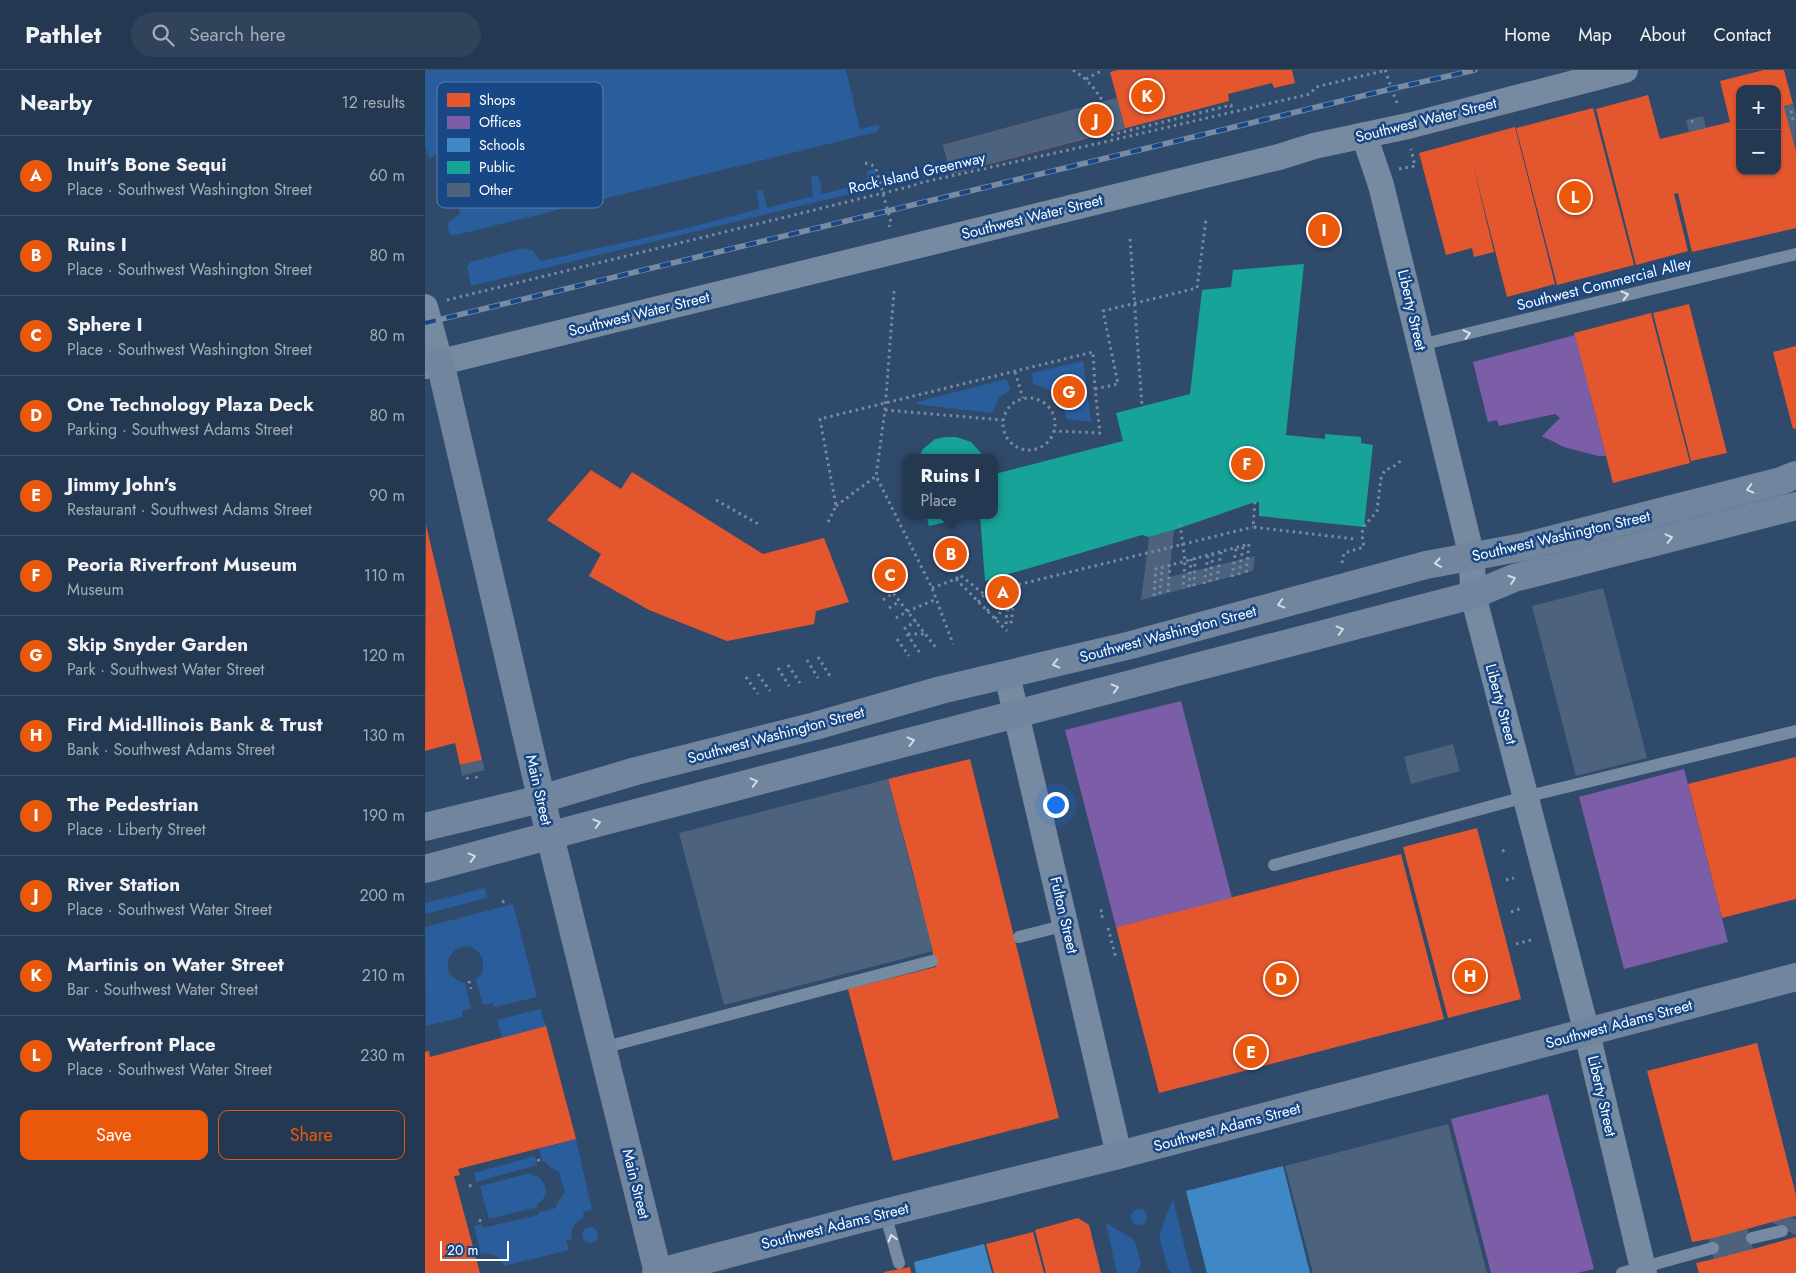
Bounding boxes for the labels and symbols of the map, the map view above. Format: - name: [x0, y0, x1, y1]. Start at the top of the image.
- pin: K: [1131, 77, 1163, 115]
- legend: [437, 82, 603, 208]
- text: Shops: [479, 90, 516, 110]
- street label: Southwest Water Street: [1353, 92, 1499, 148]
- pin: J: [1080, 101, 1112, 139]
- text: Offices: [479, 112, 522, 132]
- text: Schools: [479, 135, 525, 155]
- street label: Rock Island Greenway: [846, 146, 988, 199]
- text: Public: [479, 157, 515, 177]
- pin: L: [1559, 178, 1591, 216]
- text: Other: [479, 180, 513, 200]
- street label: Southwest Water Street: [959, 189, 1105, 245]
- pin: I: [1308, 211, 1340, 249]
- street label: Southwest Commercial Alley: [1514, 252, 1694, 316]
- street label: Liberty Street: [1392, 267, 1432, 353]
- street label: Southwest Water Street: [566, 286, 712, 342]
- one-way arrow: [1621, 291, 1629, 301]
- one-way arrow: [1463, 329, 1472, 340]
- pin: G: [1053, 373, 1085, 411]
- pin: F: [1231, 445, 1263, 483]
- one-way arrow: [1745, 483, 1754, 494]
- street label: Southwest Washington Street: [1470, 505, 1653, 567]
- one-way arrow: [1665, 533, 1674, 544]
- pin: B: [935, 535, 967, 573]
- pin: C: [874, 556, 906, 594]
- one-way arrow: [1434, 557, 1443, 568]
- pin: A: [987, 573, 1019, 611]
- one-way arrow: [1507, 575, 1516, 585]
- one-way arrow: [1277, 598, 1286, 609]
- street label: Southwest Washington Street: [1077, 600, 1259, 668]
- one-way arrow: [1335, 625, 1343, 635]
- one-way arrow: [1053, 658, 1061, 668]
- street label: Liberty Street: [1480, 661, 1522, 747]
- one-way arrow: [1110, 684, 1118, 694]
- street label: Southwest Washington Street: [685, 701, 867, 769]
- one-way arrow: [907, 736, 916, 747]
- street label: Main Street: [520, 753, 558, 828]
- one-way arrow: [750, 777, 758, 787]
- your location: [1043, 792, 1069, 818]
- one-way arrow: [592, 818, 600, 828]
- one-way arrow: [468, 852, 477, 863]
- street label: Fulton Street: [1044, 874, 1084, 956]
- pin: H: [1454, 957, 1486, 995]
- pin: D: [1265, 960, 1297, 998]
- street label: Southwest Adams Street: [1543, 994, 1695, 1054]
- pin: E: [1235, 1033, 1267, 1071]
- street label: Liberty Street: [1582, 1053, 1622, 1139]
- street label: Southwest Adams Street: [1151, 1097, 1303, 1157]
- street label: Main Street: [617, 1147, 655, 1222]
- street label: Southwest Adams Street: [759, 1197, 911, 1255]
- one-way arrow: [888, 1235, 898, 1243]
- scale bar: [440, 1238, 509, 1261]

